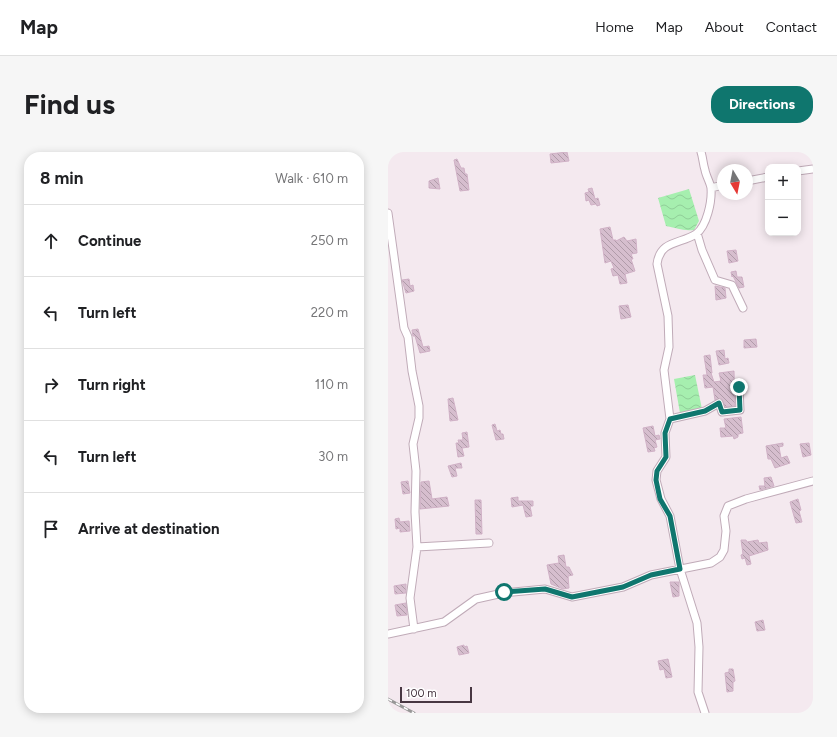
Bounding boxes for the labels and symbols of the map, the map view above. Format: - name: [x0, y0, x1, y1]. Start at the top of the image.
- north arrow: [717, 164, 753, 200]
- route end: [730, 378, 748, 396]
- route start: [495, 583, 513, 601]
- scale bar: [400, 685, 472, 704]

